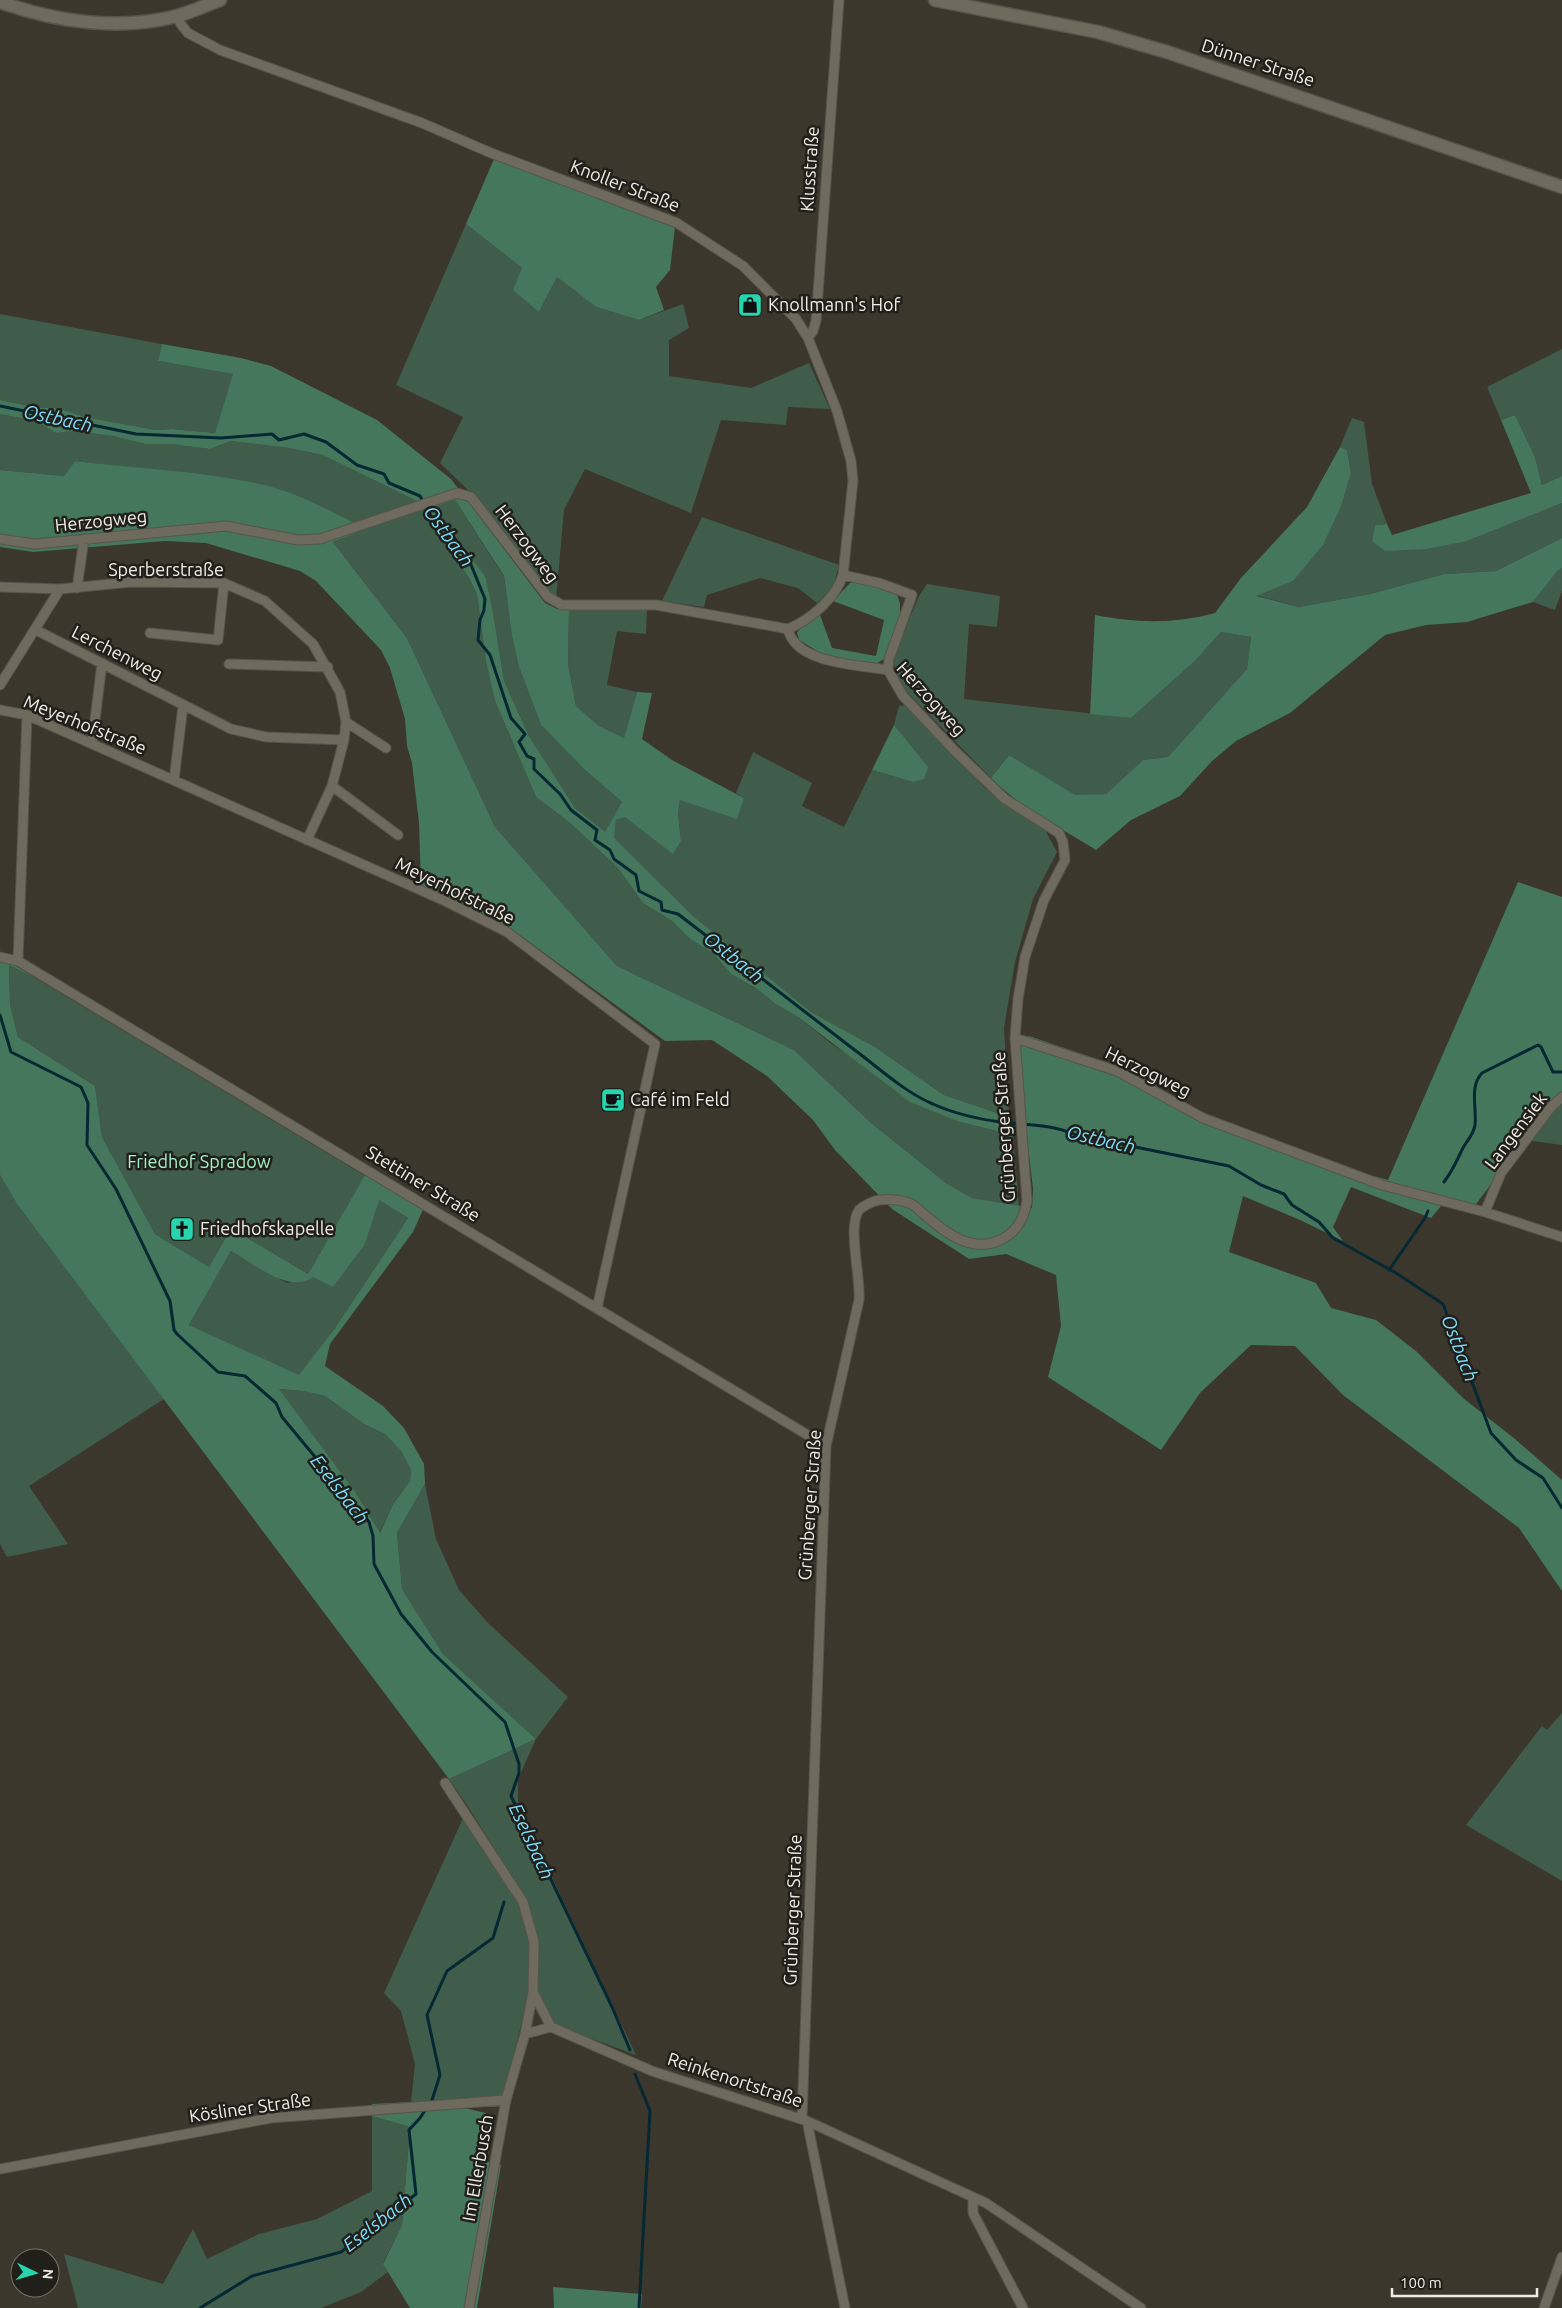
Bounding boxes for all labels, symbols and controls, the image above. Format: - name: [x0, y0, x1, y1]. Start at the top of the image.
- street label: Dünner Straße: [1199, 34, 1317, 90]
- street label: Klusstraße: [796, 126, 822, 212]
- street label: Knoller Straße: [568, 155, 683, 215]
- shop icon: Knollmann's Hof: [737, 292, 763, 318]
- place label: Knollmann's Hof: [768, 294, 901, 314]
- water label: Ostbach: [22, 400, 94, 436]
- street label: Herzogweg: [492, 500, 564, 586]
- water label: Ostbach: [420, 501, 478, 571]
- street label: Herzogweg: [54, 505, 148, 535]
- street label: Sperberstraße: [108, 559, 224, 579]
- street label: Lerchenweg: [69, 621, 166, 683]
- street label: Herzogweg: [893, 657, 970, 739]
- street label: Meyerhofstraße: [21, 690, 150, 758]
- street label: Meyerhofstraße: [392, 853, 518, 928]
- water label: Ostbach: [700, 927, 768, 987]
- street label: Herzogweg: [1102, 1042, 1194, 1100]
- street label: Grünberger Straße: [988, 1051, 1018, 1203]
- cafe icon: Café im Feld: [600, 1087, 626, 1113]
- street label: Langensiek: [1480, 1088, 1550, 1173]
- place label: Café im Feld: [630, 1089, 730, 1109]
- water label: Ostbach: [1065, 1120, 1137, 1158]
- street label: Stettiner Straße: [363, 1141, 484, 1225]
- park label: Friedhof Spradow: [127, 1151, 271, 1171]
- church icon: Friedhofskapelle: [169, 1216, 195, 1242]
- place label: Friedhofskapelle: [200, 1218, 334, 1238]
- water label: Ostbach: [1437, 1311, 1483, 1385]
- street label: Grünberger Straße: [794, 1429, 824, 1581]
- water label: Eselsbach: [306, 1450, 374, 1528]
- water label: Eselsbach: [505, 1800, 559, 1882]
- street label: Grünberger Straße: [779, 1834, 805, 1986]
- street label: Reinkenortstraße: [665, 2048, 805, 2110]
- street label: Kösliner Straße: [188, 2089, 312, 2125]
- street label: Im Ellerbusch: [458, 2113, 496, 2223]
- water label: Eselsbach: [338, 2188, 416, 2256]
- north arrow: [10, 2248, 60, 2298]
- scale bar: [1392, 2266, 1537, 2298]
- text: N: [40, 2268, 56, 2280]
- text: 100 m: [1400, 2274, 1442, 2291]

